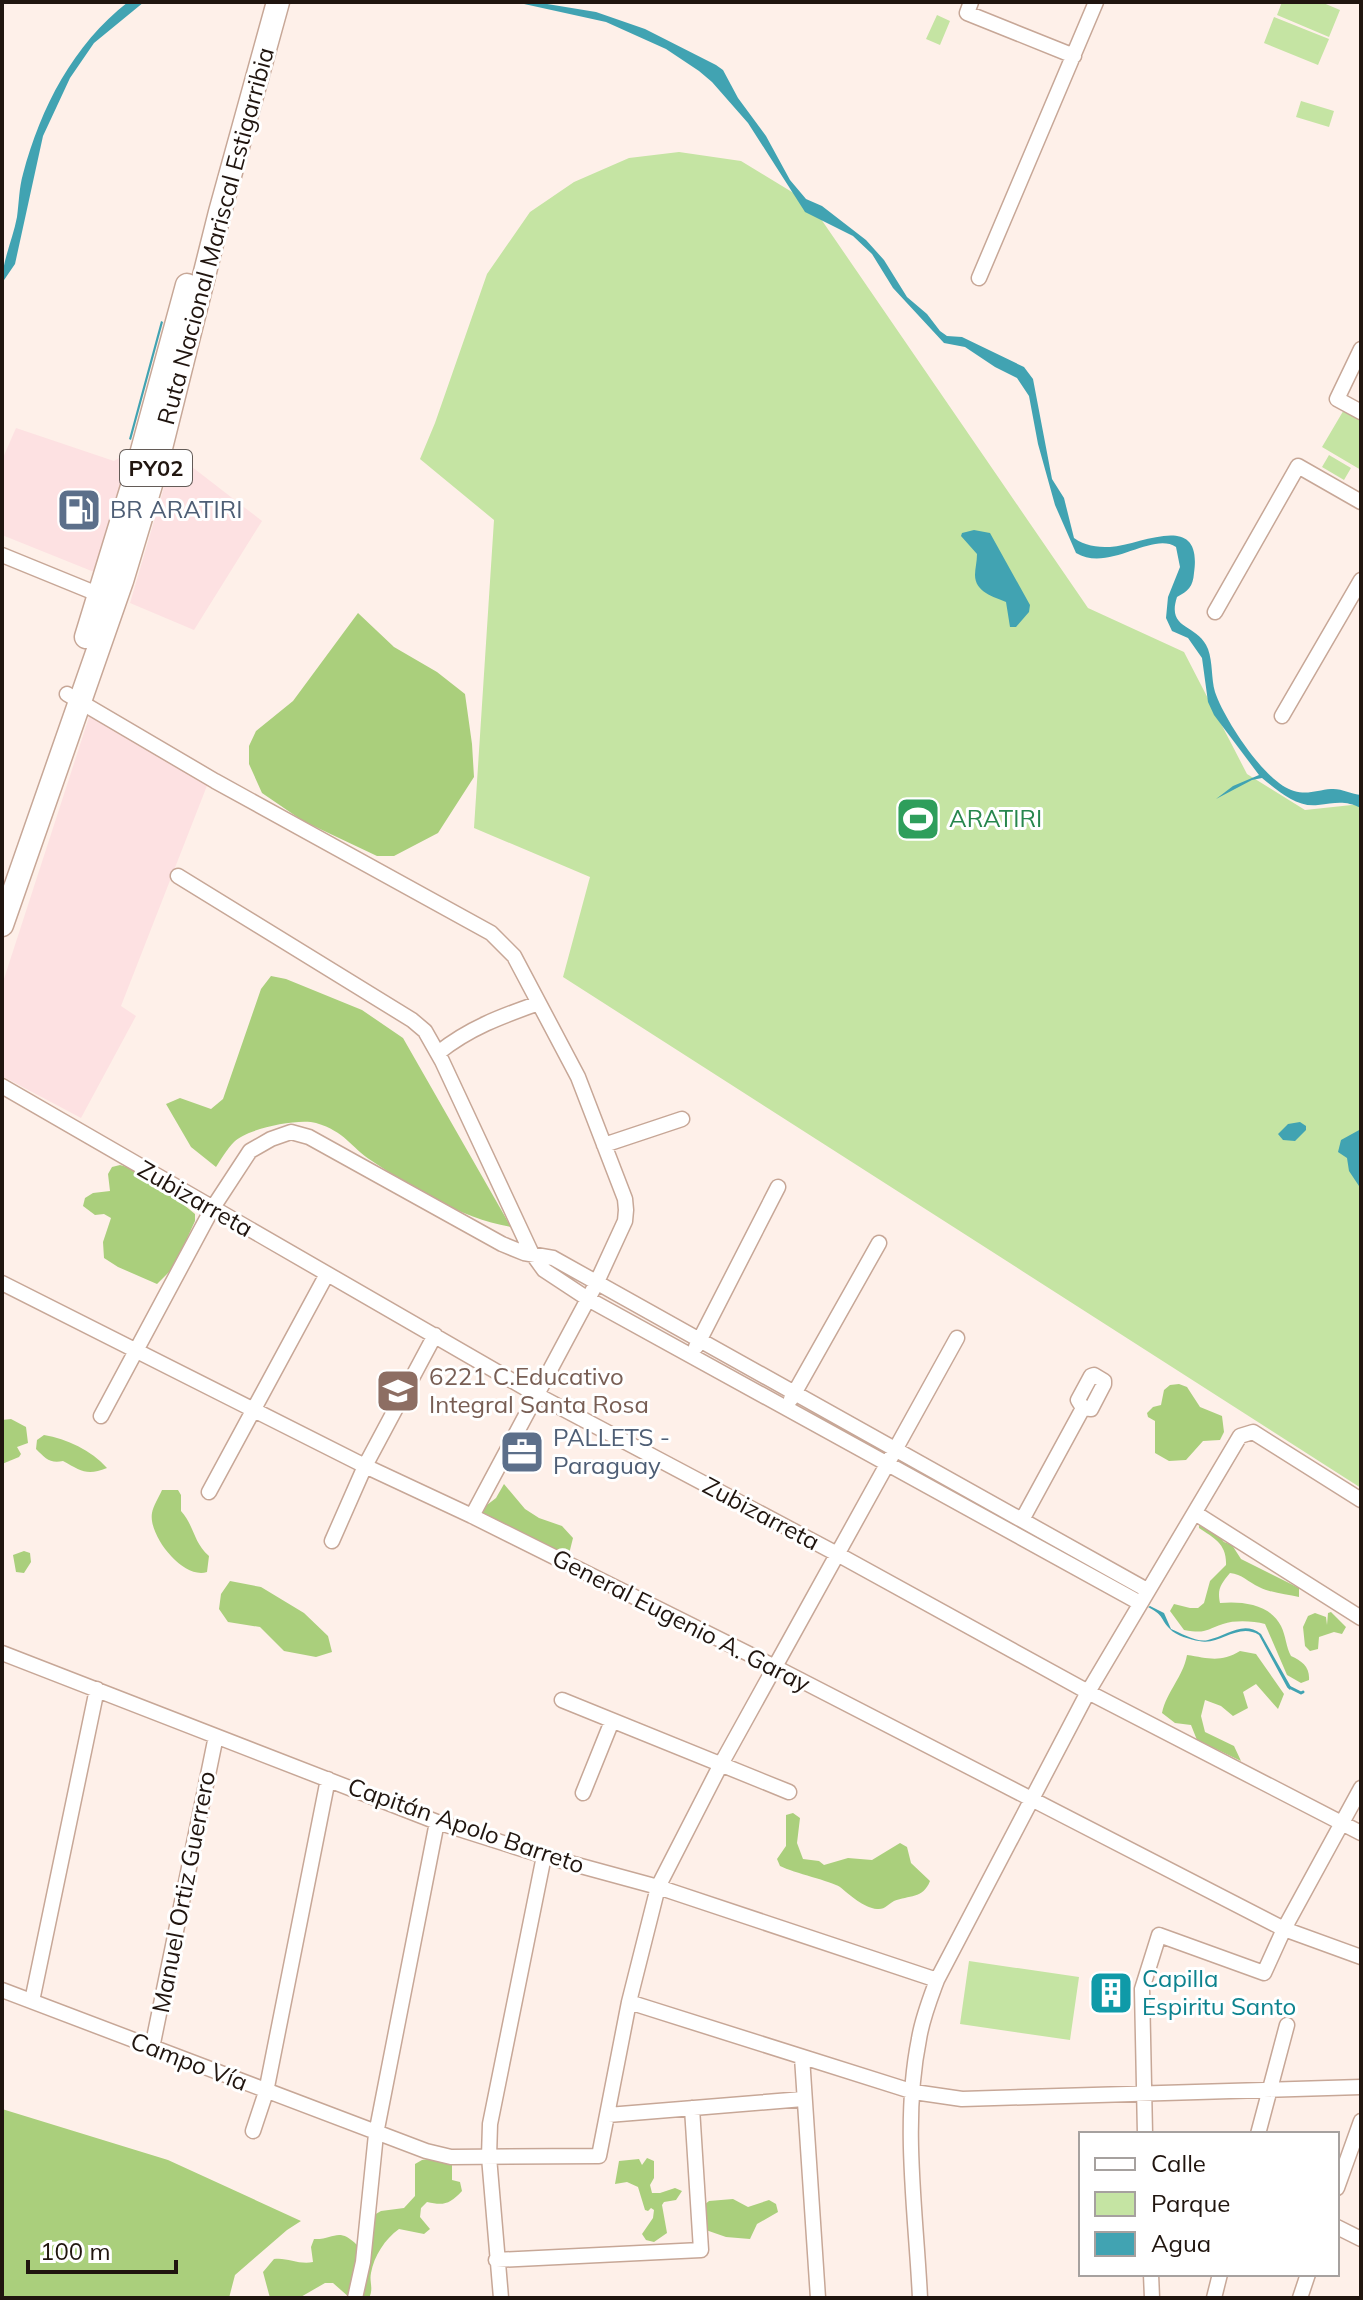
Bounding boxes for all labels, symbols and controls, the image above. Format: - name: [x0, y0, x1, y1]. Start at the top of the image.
- street label: Ruta Nacional Mariscal Estigarribia: [150, 44, 280, 428]
- road number: PY02: [120, 450, 192, 486]
- fuel station icon: BR ARATIRI: [55, 486, 103, 534]
- place label: BR ARATIRI: [110, 494, 243, 524]
- sports icon: ARATIRI: [894, 795, 942, 843]
- place label: ARATIRI: [949, 803, 1042, 833]
- street label: Zubizarreta: [133, 1153, 258, 1243]
- place label: 6221 C.Educativo Integral Santa Rosa: [429, 1361, 649, 1419]
- school or university icon: 6221 C.Educativo Integral Santa Rosa: [374, 1367, 422, 1415]
- place label: PALLETS - Paraguay: [553, 1422, 670, 1480]
- office icon: PALLETS - Paraguay: [498, 1428, 546, 1476]
- street label: Zubizarreta: [698, 1470, 825, 1556]
- street label: General Eugenio A. Garay: [548, 1542, 816, 1698]
- street label: Manuel Ortiz Guerrero: [145, 1768, 221, 2015]
- street label: Capitán Apolo Barreto: [344, 1770, 589, 1880]
- place label: Capilla Espiritu Santo: [1142, 1963, 1296, 2021]
- building icon: Capilla Espiritu Santo: [1087, 1969, 1135, 2017]
- street label: Campo Vía: [127, 2025, 252, 2097]
- legend: [1079, 2132, 1339, 2276]
- text: Calle: [1151, 2148, 1206, 2178]
- text: Parque: [1151, 2188, 1230, 2218]
- scale bar: [28, 2224, 176, 2274]
- text: Agua: [1151, 2228, 1211, 2258]
- text: 100 m: [40, 2236, 111, 2266]

